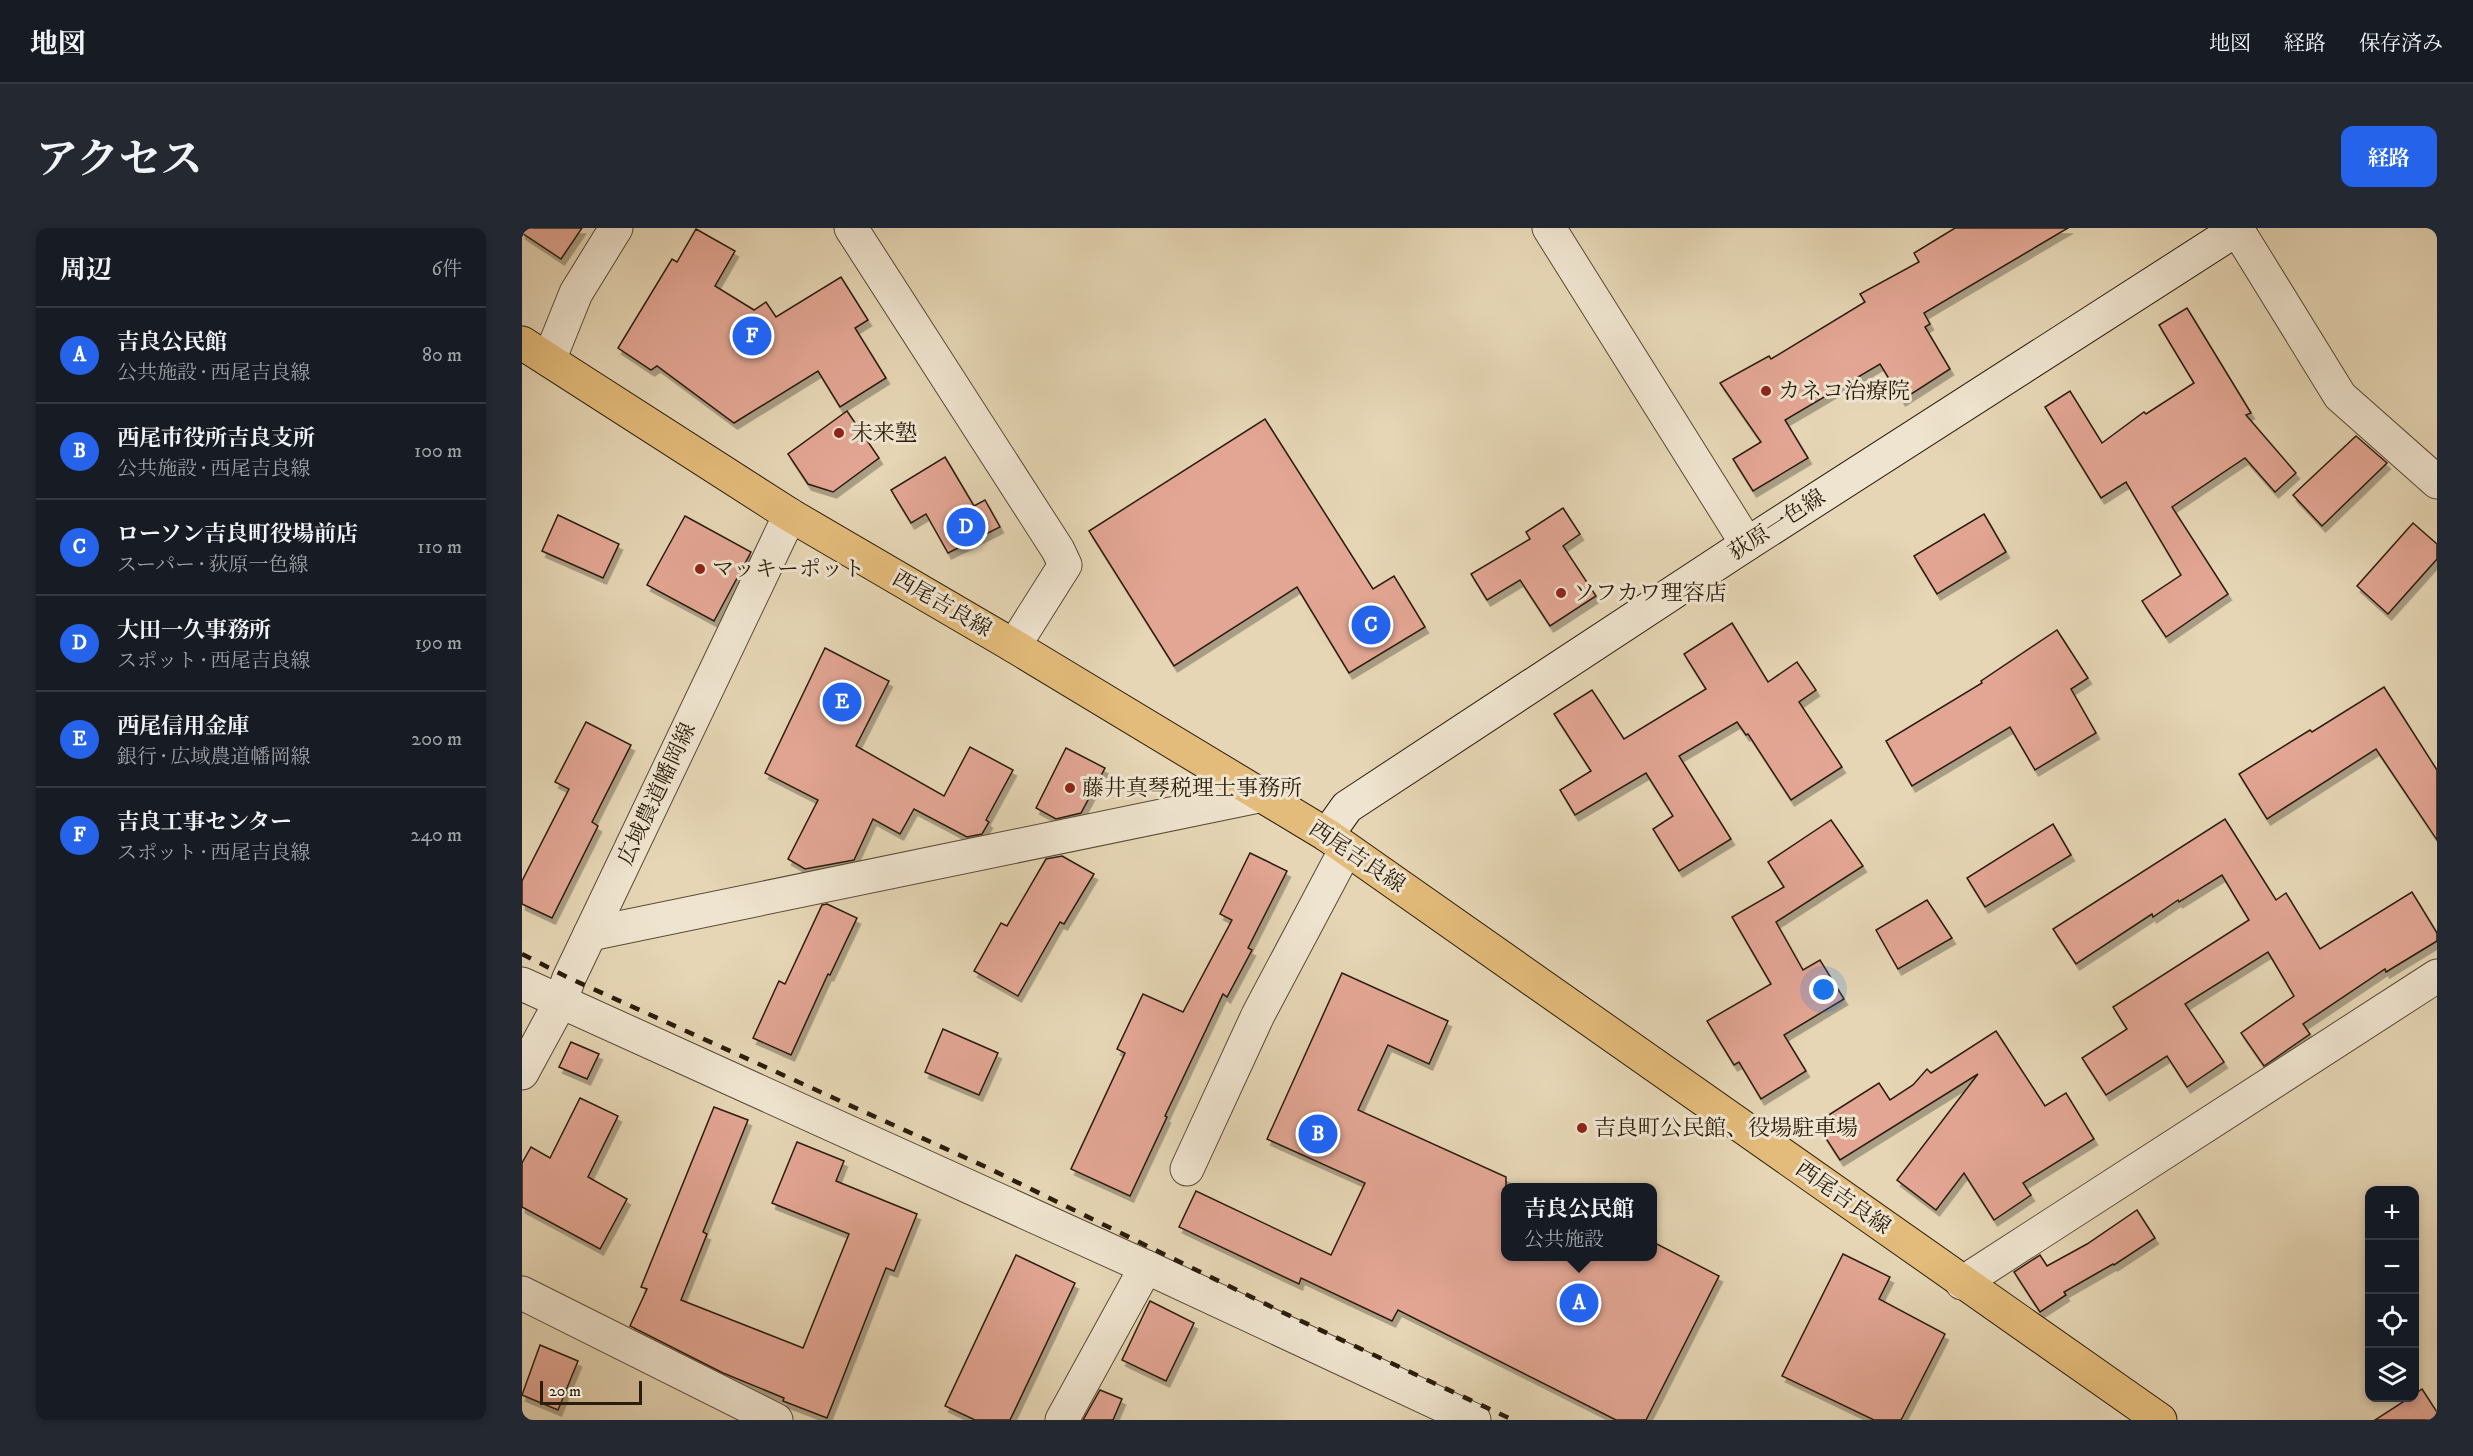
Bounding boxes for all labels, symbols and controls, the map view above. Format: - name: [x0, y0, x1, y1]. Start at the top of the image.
- text: 地図: [30, 27, 86, 62]
- text: 地図: [2209, 31, 2251, 57]
- text: 経路: [2284, 31, 2326, 57]
- text: 保存済み: [2359, 31, 2443, 57]
- button: 経路: [2341, 126, 2437, 187]
- text: アクセス: [36, 135, 203, 187]
- text: 周辺: [60, 254, 112, 287]
- text: 6件: [432, 257, 462, 282]
- pin: F: [732, 314, 772, 358]
- text: 吉良公民館: [117, 329, 227, 356]
- text: A: [73, 343, 86, 368]
- text: 80 m: [422, 343, 462, 368]
- text: 公共施設 · 西尾吉良線: [117, 361, 310, 386]
- place label: カネコ治療院: [1778, 378, 1910, 405]
- marker: カネコ治療院: [1759, 384, 1773, 398]
- place label: 未来塾: [851, 420, 917, 447]
- text: 西尾市役所吉良支所: [117, 425, 315, 452]
- marker: 未来塾: [832, 426, 846, 440]
- text: B: [73, 439, 86, 464]
- text: 100 m: [414, 439, 462, 464]
- text: 公共施設 · 西尾吉良線: [117, 457, 310, 482]
- street label: 荻原一色線: [1724, 484, 1830, 566]
- pin: D: [946, 504, 986, 550]
- text: ローソン吉良町役場前店: [117, 521, 358, 548]
- text: C: [73, 535, 86, 560]
- text: 110 m: [417, 535, 462, 560]
- text: スーパー · 荻原一色線: [117, 553, 308, 578]
- place label: マッキーポット: [712, 556, 865, 583]
- marker: マッキーポット: [693, 562, 707, 576]
- street label: 西尾吉良線: [888, 565, 996, 643]
- place label: ソフカワ理容店: [1573, 580, 1727, 607]
- marker: ソフカワ理容店: [1554, 586, 1568, 600]
- pin: C: [1352, 602, 1390, 648]
- text: 大田一久事務所: [117, 617, 271, 644]
- text: D: [72, 631, 87, 656]
- text: 190 m: [415, 631, 462, 656]
- text: スポット · 西尾吉良線: [117, 649, 310, 674]
- pin: E: [822, 680, 862, 724]
- text: 西尾信用金庫: [117, 713, 249, 740]
- street label: 広域農道幡岡線: [612, 719, 702, 869]
- text: E: [72, 727, 87, 752]
- text: 200 m: [411, 727, 462, 752]
- text: 銀行 · 広域農道幡岡線: [117, 745, 310, 770]
- place label: 藤井真琴税理士事務所: [1082, 775, 1302, 802]
- marker: 藤井真琴税理士事務所: [1063, 781, 1077, 795]
- text: 吉良工事センター: [117, 809, 292, 836]
- street label: 西尾吉良線: [1304, 815, 1410, 899]
- text: F: [73, 823, 86, 848]
- text: 240 m: [411, 823, 462, 848]
- text: スポット · 西尾吉良線: [117, 841, 310, 866]
- your location: [1809, 975, 1838, 1004]
- pin: B: [1298, 1112, 1338, 1156]
- place label: 吉良町公民館、役場駐車場: [1594, 1115, 1858, 1142]
- marker: 吉良町公民館、役場駐車場: [1575, 1121, 1589, 1135]
- street label: 西尾吉良線: [1790, 1155, 1896, 1241]
- popup: [1501, 1183, 1657, 1261]
- map controls: [2365, 1186, 2419, 1402]
- button: +: [2365, 1186, 2419, 1240]
- text: 吉良公民館: [1524, 1196, 1634, 1223]
- text: 公共施設: [1524, 1228, 1604, 1253]
- button: −: [2365, 1240, 2419, 1294]
- pin: A: [1560, 1280, 1598, 1326]
- button: locate: [2365, 1294, 2419, 1348]
- button: layers: [2365, 1348, 2419, 1402]
- scale bar: [540, 1378, 642, 1406]
- text: 20 m: [549, 1381, 581, 1401]

